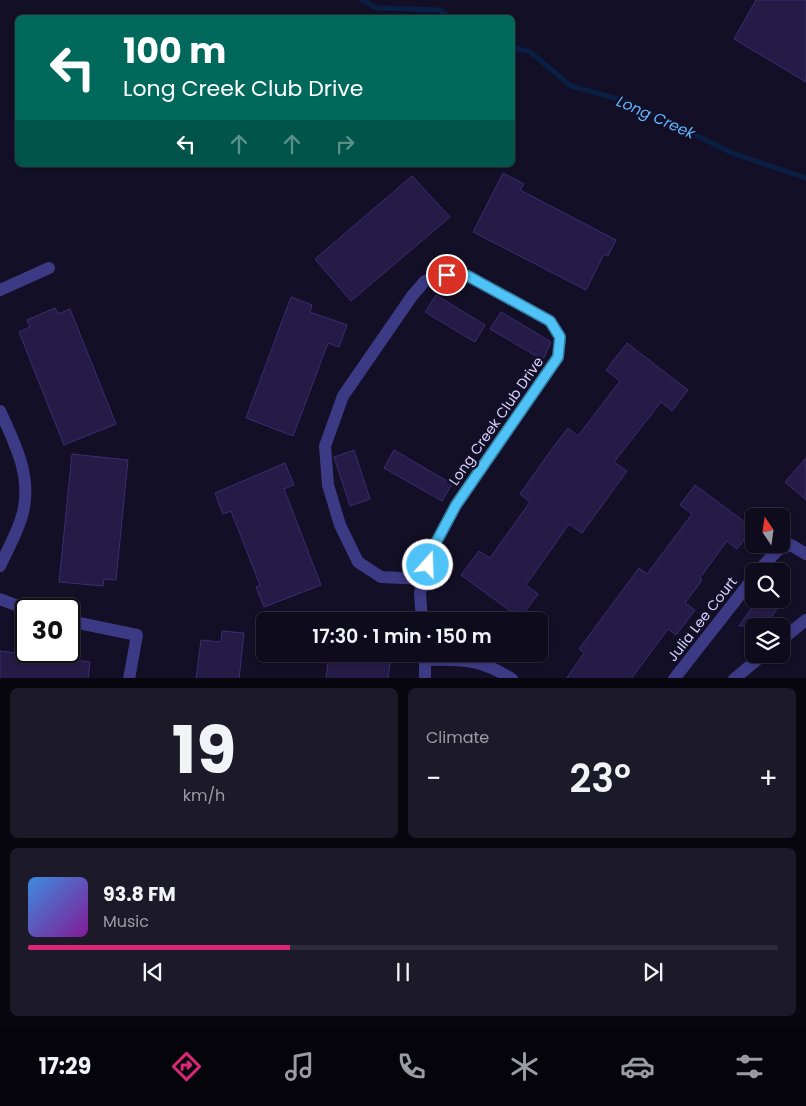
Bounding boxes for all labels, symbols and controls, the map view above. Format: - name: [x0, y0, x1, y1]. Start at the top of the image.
- text: 100 m: [123, 26, 226, 75]
- icon: left: [40, 35, 105, 100]
- text: Long Creek Club Drive: [123, 73, 363, 104]
- water label: Long Creek: [613, 90, 700, 144]
- icon: left: [172, 130, 200, 158]
- icon: ahead: [225, 130, 253, 158]
- icon: ahead: [278, 130, 306, 158]
- icon: right: [331, 130, 359, 158]
- pin: [426, 254, 468, 296]
- icon: arrive: [433, 261, 461, 289]
- street label: Long Creek Club Drive: [444, 352, 548, 489]
- north arrow: [745, 508, 790, 552]
- map controls: [745, 508, 790, 663]
- position arrow: [401, 538, 453, 590]
- button: search: [745, 563, 790, 608]
- street label: Julia Lee Court: [663, 572, 741, 666]
- speed limit sign: 30: [15, 598, 80, 663]
- button: layers: [745, 618, 790, 663]
- text: 17:30 · 1 min · 150 m: [312, 623, 492, 650]
- text: 19: [172, 705, 236, 796]
- text: Climate: [426, 726, 489, 749]
- text: 23°: [569, 752, 631, 805]
- text: −: [426, 759, 441, 798]
- text: +: [759, 759, 778, 798]
- text: km/h: [183, 784, 225, 807]
- text: 93.8 FM: [103, 881, 176, 908]
- text: Music: [103, 910, 149, 933]
- icon: previous: [139, 958, 167, 986]
- icon: pause: [389, 958, 417, 986]
- icon: next: [639, 958, 667, 986]
- icon: directions: [169, 1049, 204, 1084]
- icon: music: [282, 1049, 317, 1084]
- icon: phone: [394, 1049, 429, 1084]
- icon: climate: [507, 1049, 542, 1084]
- icon: car: [620, 1049, 655, 1084]
- icon: filters: [732, 1049, 767, 1084]
- text: 17:29: [39, 1051, 91, 1082]

